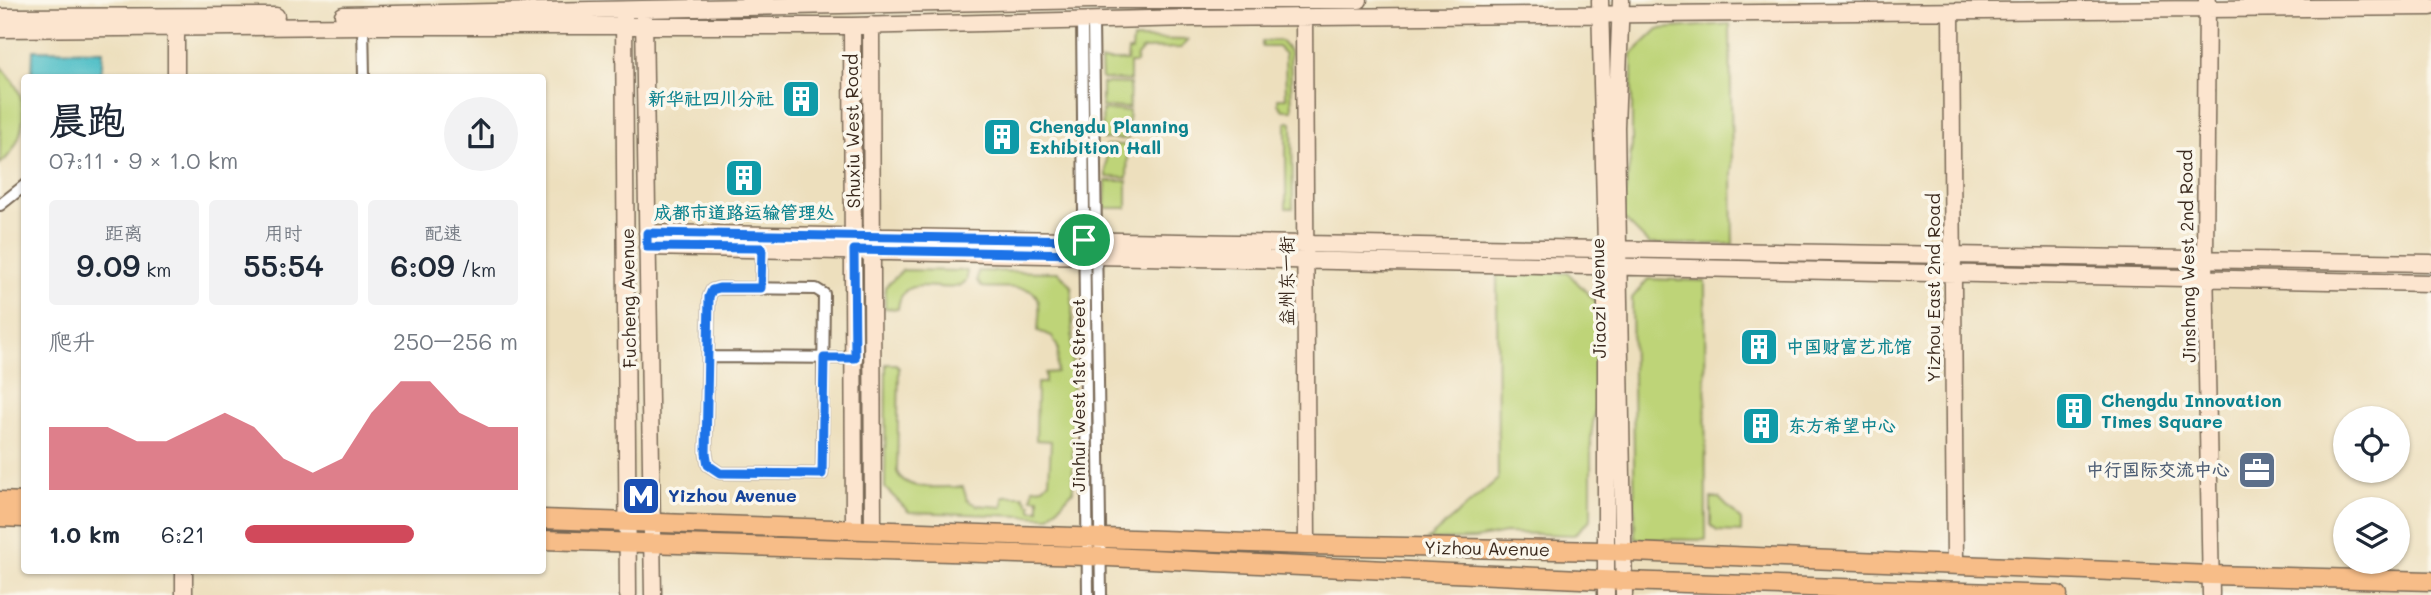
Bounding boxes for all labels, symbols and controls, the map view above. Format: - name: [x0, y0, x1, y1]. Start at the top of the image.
- street label: Shuxiu West Road: [839, 54, 865, 209]
- building icon: 新华社四川分社: [780, 78, 822, 120]
- place label: 新华社四川分社: [648, 86, 774, 110]
- text: 晨跑: [49, 94, 125, 144]
- button: share: [444, 97, 518, 171]
- place label: Chengdu Planning Exhibition Hall: [1029, 114, 1189, 159]
- building icon: Chengdu Planning Exhibition Hall: [981, 116, 1023, 158]
- text: 07:11 · 9 × 1.0 km: [49, 145, 238, 175]
- street label: Jinshang West 2nd Road: [2173, 149, 2201, 363]
- building icon: 成都市道路运输管理处: [723, 157, 765, 199]
- street label: Yizhou East 2nd Road: [1921, 193, 1945, 383]
- place label: 成都市道路运输管理处: [654, 200, 834, 224]
- pin: [1054, 210, 1114, 270]
- text: 距离: [105, 220, 143, 245]
- text: 用时: [264, 220, 303, 245]
- text: 配速: [424, 220, 462, 245]
- icon: arrive: [1065, 221, 1103, 259]
- street label: Fucheng Avenue: [615, 228, 641, 368]
- street label: 益州东一街: [1274, 236, 1298, 326]
- street label: Jiaozi Avenue: [1585, 237, 1611, 359]
- text: 9.09: [76, 245, 140, 285]
- text: 55:54: [243, 245, 324, 285]
- text: 6:09: [390, 245, 455, 285]
- text: km: [140, 257, 172, 282]
- text: /km: [455, 257, 496, 282]
- street label: Jinhui West 1st Street: [1066, 298, 1090, 492]
- text: 爬升: [49, 326, 95, 356]
- text: 250–256 m: [393, 326, 518, 356]
- building icon: 中国财富艺术馆: [1738, 326, 1780, 368]
- place label: 中国财富艺术馆: [1786, 334, 1912, 358]
- place label: Chengdu Innovation Times Square: [2101, 388, 2282, 433]
- building icon: Chengdu Innovation Times Square: [2053, 390, 2095, 432]
- building icon: 东方希望中心: [1740, 405, 1782, 447]
- map controls: [2333, 406, 2410, 574]
- button: locate: [2333, 406, 2410, 483]
- place label: 东方希望中心: [1788, 413, 1896, 437]
- office icon: 中行国际交流中心: [2236, 449, 2278, 491]
- place label: 中行国际交流中心: [2086, 457, 2230, 481]
- metro station icon: Yizhou Avenue: [620, 475, 662, 517]
- place label: Yizhou Avenue: [668, 483, 797, 507]
- button: layers: [2333, 497, 2410, 574]
- text: 1.0 km: [49, 519, 120, 549]
- text: 6:21: [161, 519, 205, 549]
- street label: Yizhou Avenue: [1424, 535, 1550, 561]

